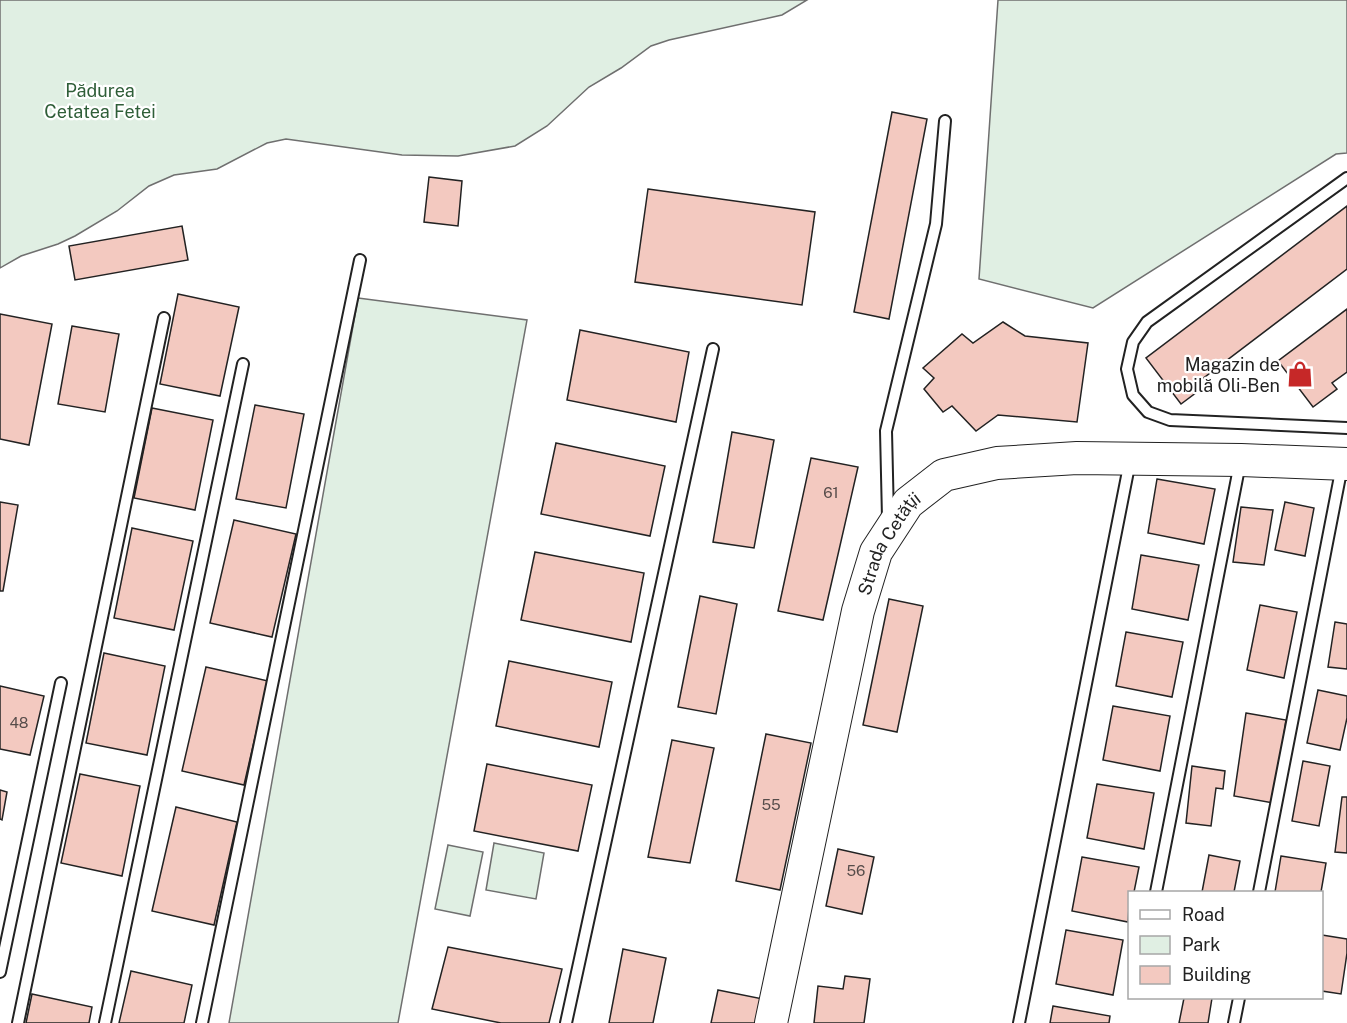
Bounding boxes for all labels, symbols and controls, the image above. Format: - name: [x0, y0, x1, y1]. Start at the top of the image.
- park label: Pădurea Cetatea Fetei: [44, 80, 156, 122]
- place label: Magazin de mobilă Oli-Ben: [1157, 354, 1280, 396]
- shop icon: Magazin de mobilă Oli-Ben: [1285, 359, 1315, 389]
- house number: 61: [823, 484, 839, 501]
- street label: Strada Cetății: [853, 487, 924, 598]
- house number: 48: [9, 714, 29, 731]
- house number: 55: [761, 796, 781, 813]
- house number: 56: [847, 862, 865, 879]
- legend: [1128, 891, 1323, 999]
- text: Road: [1182, 904, 1225, 925]
- text: Park: [1182, 934, 1220, 955]
- text: Building: [1182, 964, 1251, 985]

